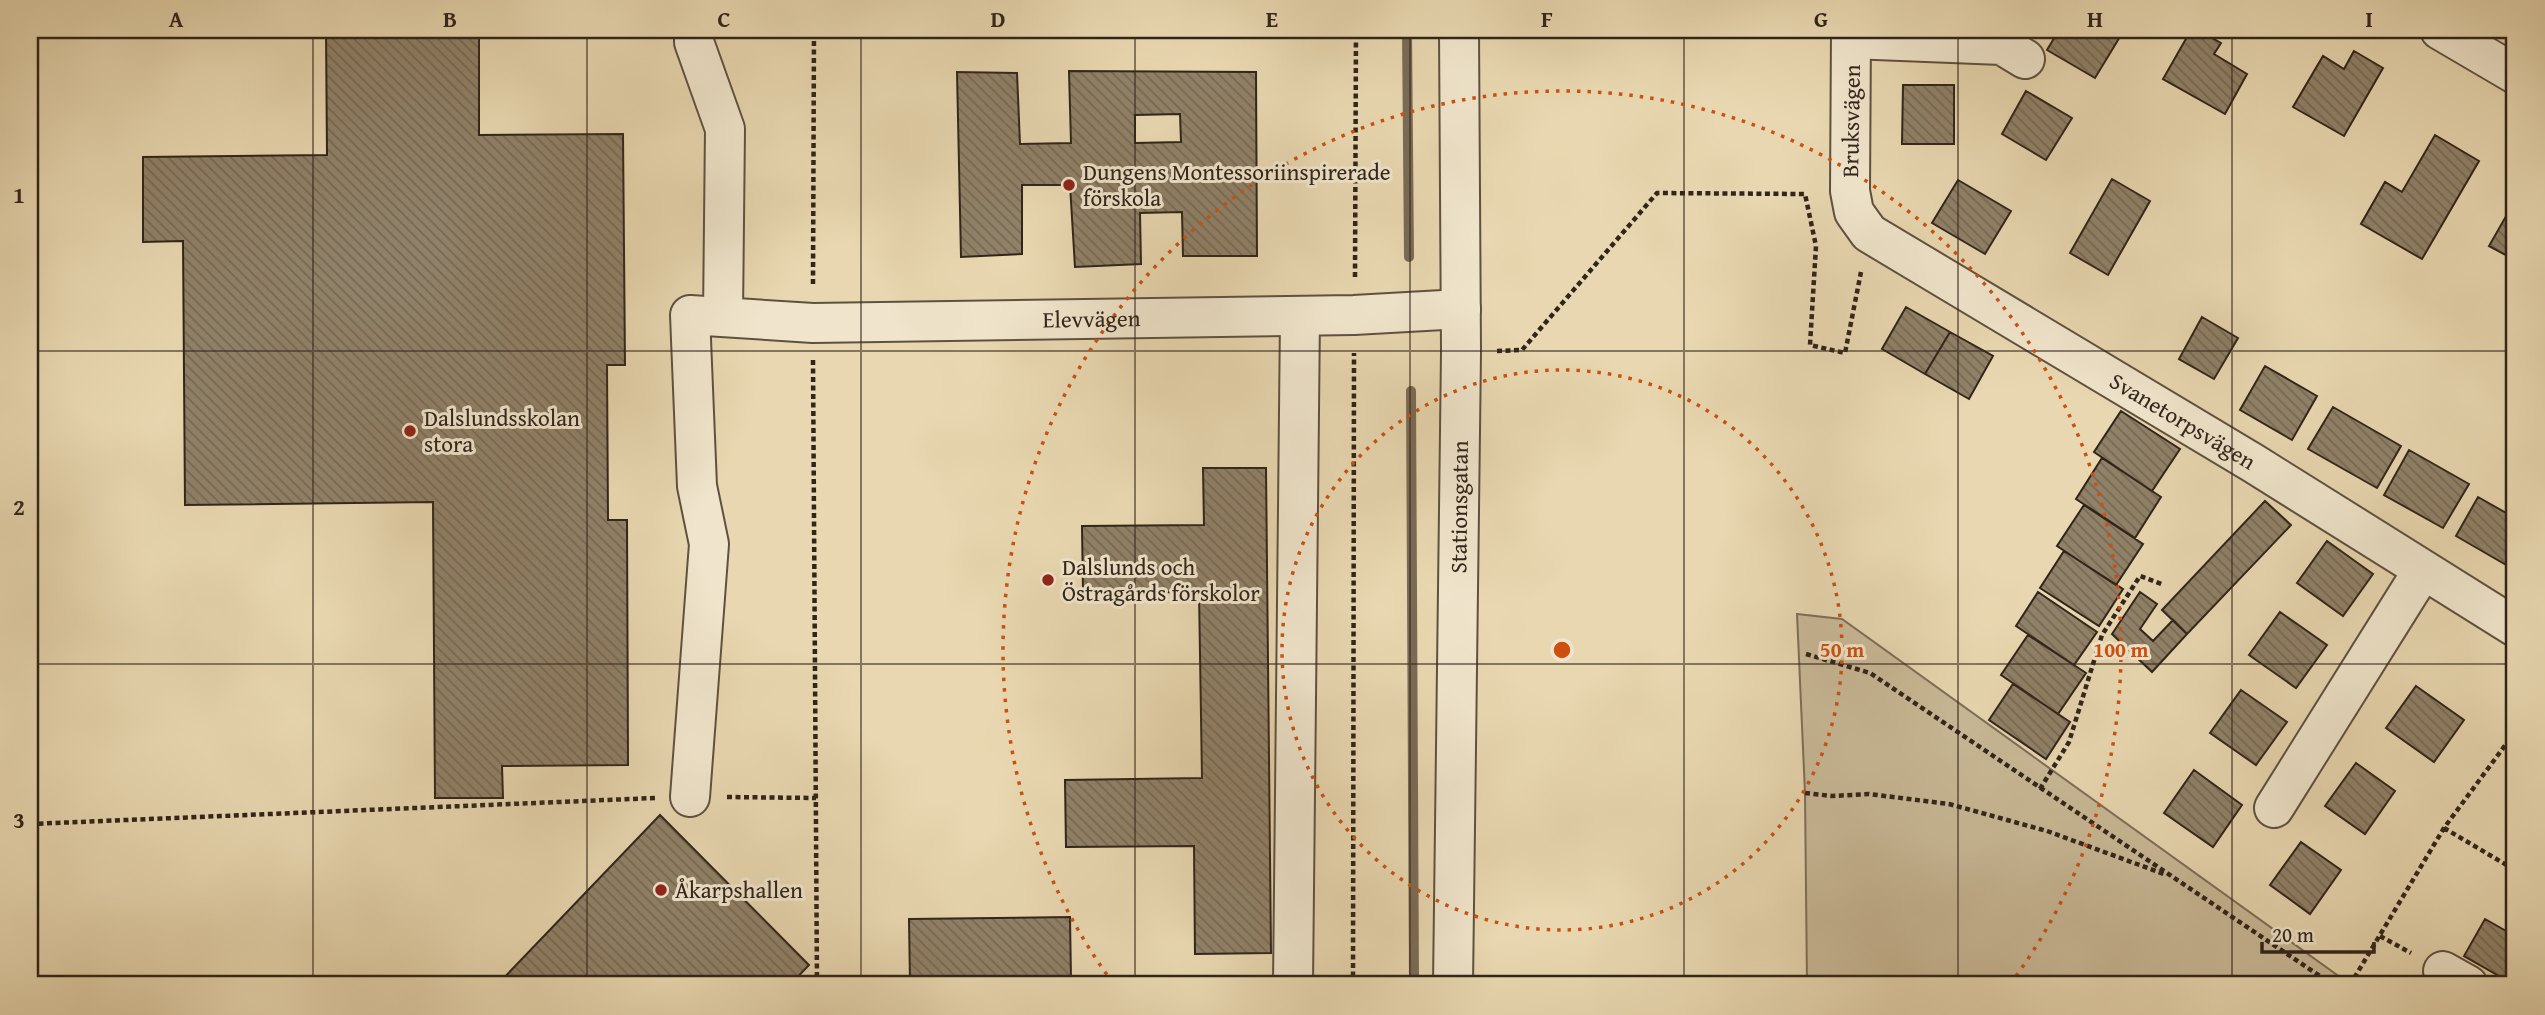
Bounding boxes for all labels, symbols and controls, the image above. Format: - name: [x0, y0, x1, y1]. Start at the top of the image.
- text: A: [169, 2, 184, 35]
- text: B: [443, 2, 457, 35]
- text: C: [717, 2, 731, 35]
- text: D: [991, 2, 1006, 35]
- text: E: [1266, 2, 1278, 35]
- text: F: [1541, 2, 1553, 35]
- text: G: [1814, 2, 1828, 35]
- text: H: [2087, 2, 2103, 35]
- text: I: [2365, 2, 2373, 35]
- street label: Bruksvägen: [1833, 64, 1868, 178]
- place label: Dungens Montessoriinspirerade förskola: [1083, 155, 1391, 214]
- marker: Dungens Montessoriinspirerade förskola: [1061, 177, 1077, 193]
- text: 1: [13, 178, 25, 211]
- street label: Elevvägen: [1042, 301, 1141, 336]
- street label: Svanetorpsvägen: [2104, 364, 2263, 477]
- place label: Dalslundsskolan stora: [424, 401, 580, 460]
- marker: Dalslundsskolan stora: [402, 423, 418, 439]
- street label: Stationsgatan: [1441, 440, 1476, 574]
- text: 2: [13, 490, 25, 523]
- place label: Dalslunds och Östragårds förskolor: [1062, 550, 1260, 609]
- marker: Dalslunds och Östragårds förskolor: [1040, 572, 1056, 588]
- text: 50 m: [1820, 634, 1864, 665]
- text: 100 m: [2093, 634, 2149, 665]
- centre of rings: [1550, 638, 1574, 662]
- text: 3: [13, 803, 25, 836]
- place label: Åkarpshallen: [675, 873, 803, 906]
- marker: Åkarpshallen: [653, 882, 669, 898]
- scale bar: [2262, 910, 2374, 954]
- text: 20 m: [2272, 919, 2314, 950]

